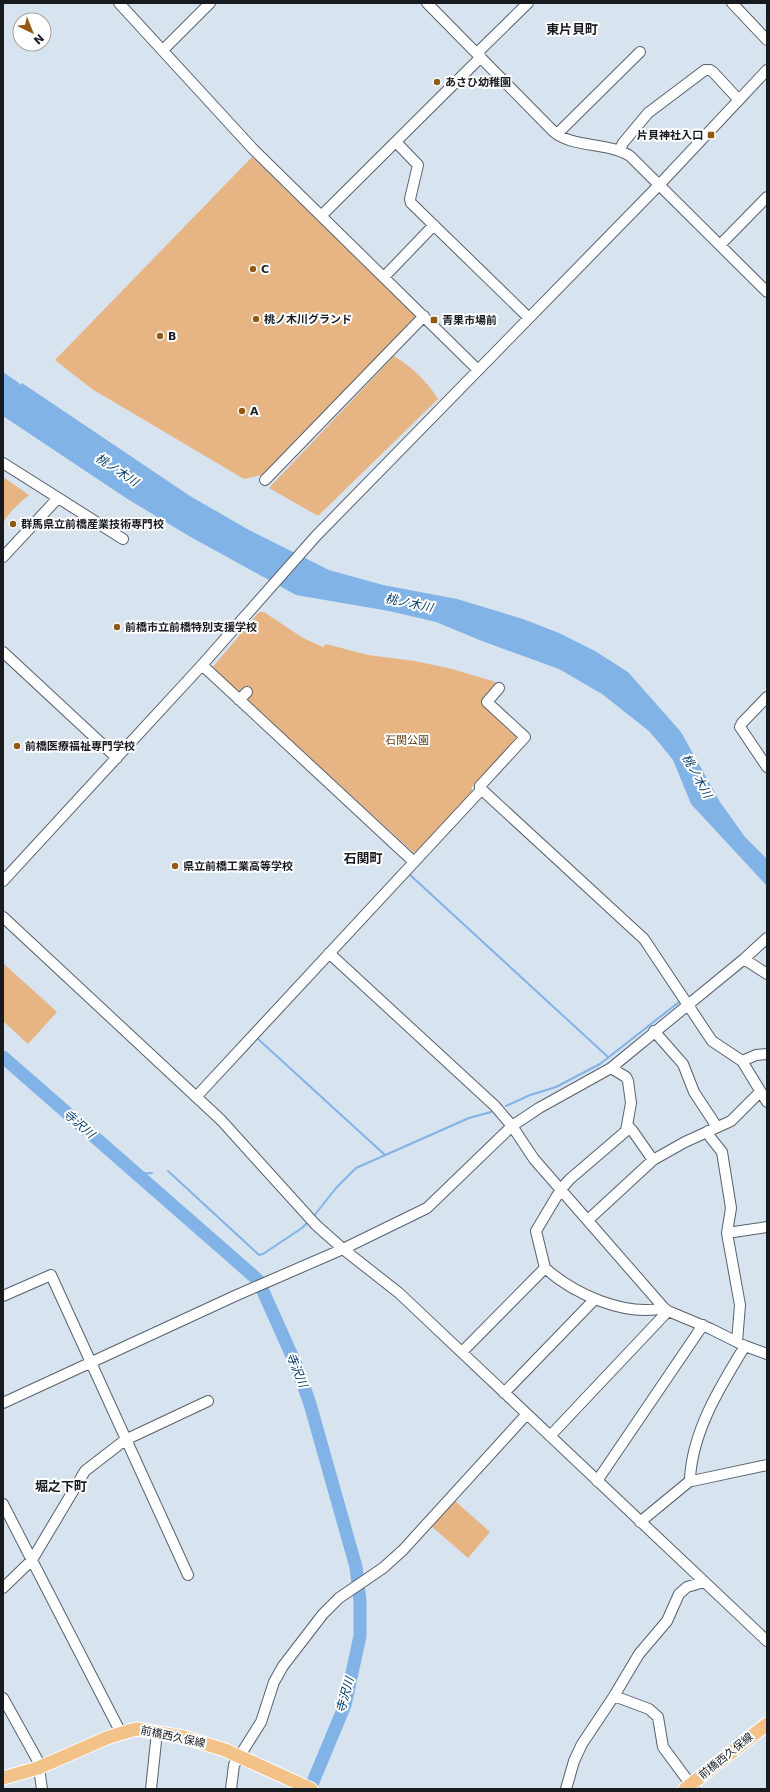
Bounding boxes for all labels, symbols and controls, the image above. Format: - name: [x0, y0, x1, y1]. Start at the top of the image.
- north arrow: [12, 12, 52, 52]
- district label: 東片貝町: [546, 22, 598, 37]
- text: N: [31, 31, 46, 47]
- place label: あさひ幼稚園: [445, 76, 511, 89]
- marker: あさひ幼稚園: [432, 77, 442, 87]
- place label: 片貝神社入口: [637, 129, 703, 142]
- marker: 片貝神社入口: [706, 130, 716, 140]
- place label: C: [261, 263, 269, 276]
- marker: C: [248, 264, 258, 274]
- place label: 桃ノ木川グランド: [264, 313, 352, 326]
- marker: 桃ノ木川グランド: [251, 314, 261, 324]
- place label: 青果市場前: [442, 314, 497, 327]
- marker: 青果市場前: [429, 315, 439, 325]
- place label: B: [168, 330, 176, 343]
- marker: B: [155, 331, 165, 341]
- place label: A: [250, 405, 259, 418]
- marker: A: [237, 406, 247, 416]
- water label: 桃ノ木川: [93, 451, 142, 490]
- place label: 群馬県立前橋産業技術専門校: [21, 518, 164, 531]
- marker: 群馬県立前橋産業技術専門校: [8, 519, 18, 529]
- water label: 桃ノ木川: [384, 591, 436, 615]
- place label: 前橋市立前橋特別支援学校: [125, 621, 257, 634]
- marker: 前橋市立前橋特別支援学校: [112, 622, 122, 632]
- park label: 石関公園: [385, 734, 429, 747]
- place label: 前橋医療福祉専門学校: [25, 740, 135, 753]
- marker: 前橋医療福祉専門学校: [12, 741, 22, 751]
- water label: 桃ノ木川: [679, 752, 716, 802]
- district label: 石関町: [343, 851, 383, 866]
- place label: 県立前橋工業高等学校: [183, 860, 293, 873]
- marker: 県立前橋工業高等学校: [170, 861, 180, 871]
- water label: 寺沢川: [61, 1107, 99, 1142]
- water label: 寺沢川: [284, 1351, 311, 1391]
- district label: 堀之下町: [35, 1479, 87, 1494]
- water label: 寺沢川: [333, 1674, 357, 1714]
- street label: 前橋西久保線: [139, 1724, 207, 1750]
- street label: 前橋西久保線: [696, 1730, 756, 1782]

